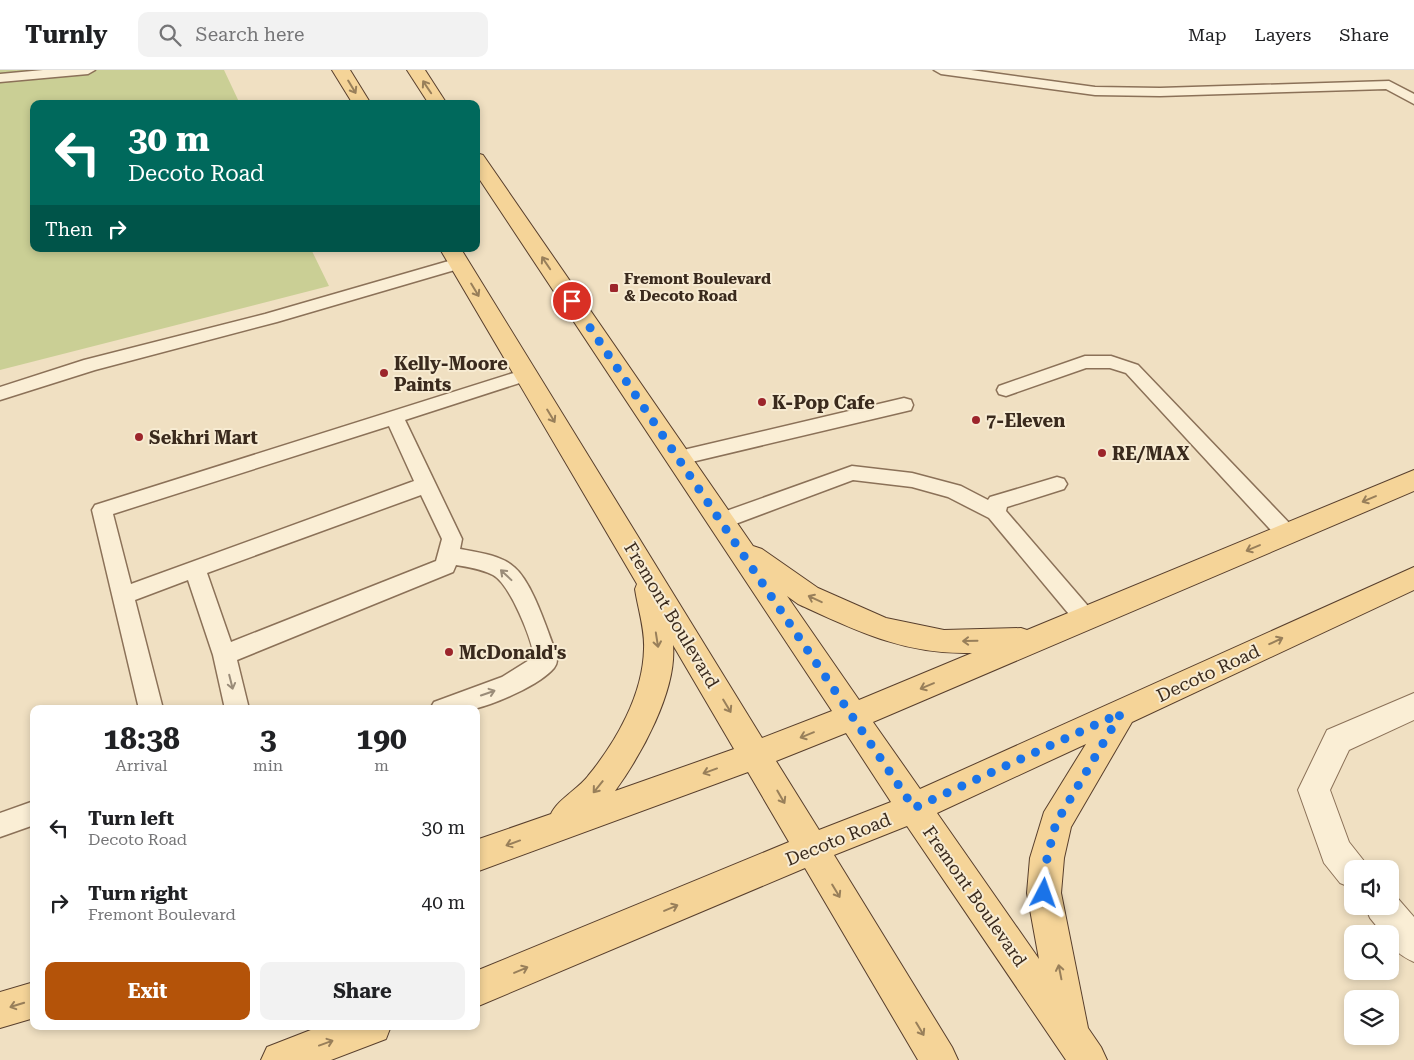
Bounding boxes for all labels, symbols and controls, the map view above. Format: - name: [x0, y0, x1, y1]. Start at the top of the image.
- search box: [138, 12, 488, 57]
- text: Turnly: [25, 21, 108, 49]
- icon: search: [156, 21, 184, 49]
- text: Search here: [196, 23, 304, 46]
- text: Map: [1188, 24, 1227, 45]
- text: Layers: [1255, 24, 1311, 45]
- text: Share: [1339, 24, 1389, 45]
- one-way arrow: [347, 79, 357, 93]
- one-way arrow: [422, 80, 432, 94]
- text: 30 m: [128, 119, 210, 160]
- icon: left: [45, 120, 110, 185]
- text: Decoto Road: [128, 161, 264, 186]
- icon: right: [103, 215, 131, 243]
- text: Then: [45, 218, 93, 241]
- one-way arrow: [541, 256, 551, 270]
- place label: Fremont Boulevard & Decoto Road: [624, 270, 771, 305]
- pin: [551, 280, 593, 322]
- marker: Fremont Boulevard & Decoto Road: [608, 282, 620, 294]
- one-way arrow: [471, 283, 481, 297]
- icon: arrive: [558, 287, 586, 315]
- place label: Kelly-Moore Paints: [394, 353, 508, 395]
- marker: Kelly-Moore Paints: [378, 367, 390, 379]
- place label: K-Pop Cafe: [772, 392, 875, 413]
- marker: K-Pop Cafe: [756, 396, 768, 408]
- one-way arrow: [547, 409, 557, 423]
- place label: 7-Eleven: [986, 410, 1065, 431]
- marker: 7-Eleven: [970, 414, 982, 426]
- place label: Sekhri Mart: [149, 427, 258, 448]
- marker: Sekhri Mart: [133, 431, 145, 443]
- place label: RE/MAX: [1112, 443, 1189, 464]
- marker: RE/MAX: [1096, 447, 1108, 459]
- one-way arrow: [1362, 495, 1377, 505]
- street label: Fremont Boulevard: [620, 538, 724, 692]
- one-way arrow: [1246, 544, 1261, 554]
- one-way arrow: [500, 569, 513, 581]
- one-way arrow: [808, 594, 823, 603]
- one-way arrow: [653, 632, 663, 648]
- one-way arrow: [962, 636, 978, 646]
- one-way arrow: [1268, 636, 1283, 646]
- street label: Decoto Road: [1153, 640, 1263, 706]
- place label: McDonald's: [459, 642, 566, 663]
- marker: McDonald's: [443, 646, 455, 658]
- one-way arrow: [227, 673, 236, 689]
- one-way arrow: [920, 681, 935, 691]
- one-way arrow: [479, 687, 495, 697]
- one-way arrow: [723, 699, 733, 713]
- text: 18:38: [103, 721, 180, 756]
- text: 3: [260, 721, 276, 756]
- text: 190: [356, 721, 407, 756]
- one-way arrow: [800, 730, 815, 740]
- text: Arrival: [116, 756, 168, 775]
- text: min: [253, 756, 283, 775]
- text: m: [374, 756, 389, 775]
- one-way arrow: [703, 767, 719, 777]
- one-way arrow: [592, 781, 603, 794]
- one-way arrow: [776, 790, 786, 804]
- text: Turn left: [88, 807, 174, 830]
- street label: Decoto Road: [782, 808, 894, 870]
- icon: left: [45, 814, 73, 842]
- text: 30 m: [422, 816, 465, 839]
- street label: Fremont Boulevard: [919, 822, 1032, 971]
- text: Decoto Road: [88, 830, 187, 849]
- one-way arrow: [506, 839, 521, 848]
- map controls: [1344, 860, 1399, 1045]
- button: sound: [1344, 860, 1399, 915]
- position arrow: [1017, 866, 1069, 918]
- text: Turn right: [88, 882, 188, 905]
- one-way arrow: [831, 883, 841, 897]
- icon: right: [45, 889, 73, 917]
- text: 40 m: [422, 891, 465, 914]
- one-way arrow: [663, 902, 678, 912]
- text: Fremont Boulevard: [88, 905, 236, 924]
- button: search: [1344, 925, 1399, 980]
- button: Exit: [45, 962, 250, 1020]
- button: Share: [260, 962, 465, 1020]
- one-way arrow: [513, 965, 528, 975]
- one-way arrow: [1055, 965, 1064, 981]
- button: layers: [1344, 990, 1399, 1045]
- one-way arrow: [10, 1001, 25, 1010]
- one-way arrow: [916, 1022, 926, 1036]
- one-way arrow: [318, 1038, 333, 1047]

